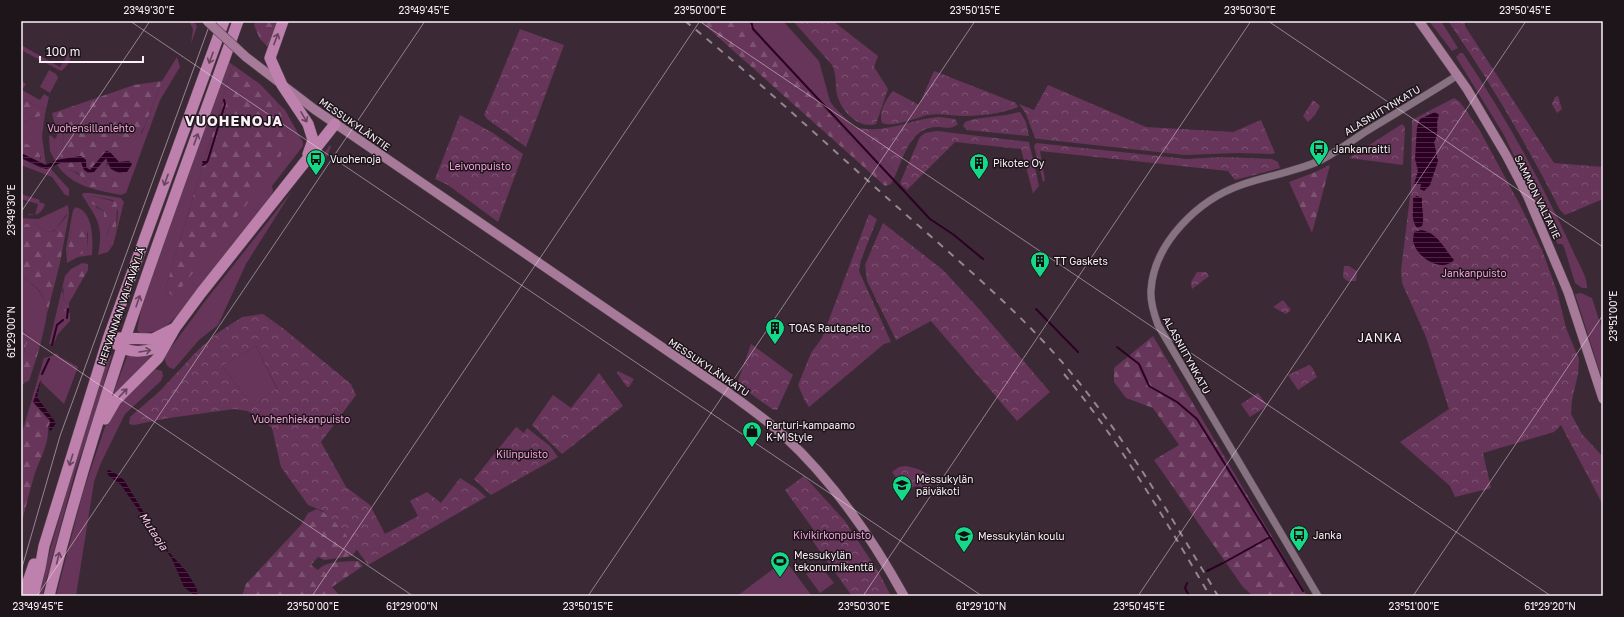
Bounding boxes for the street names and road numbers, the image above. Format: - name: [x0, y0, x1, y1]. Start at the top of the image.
- street label: ALASNIITYNKATU: [1342, 83, 1422, 137]
- street label: MESSUKYLÄNTIE: [317, 94, 393, 153]
- street label: SAMMON VALTATIE: [1512, 153, 1564, 241]
- street label: HERVANNAN VALTAVÄYLÄ: [94, 245, 147, 367]
- street label: ALASNIITYNKATU: [1161, 314, 1213, 396]
- street label: MESSUKYLÄNKATU: [666, 335, 752, 399]

